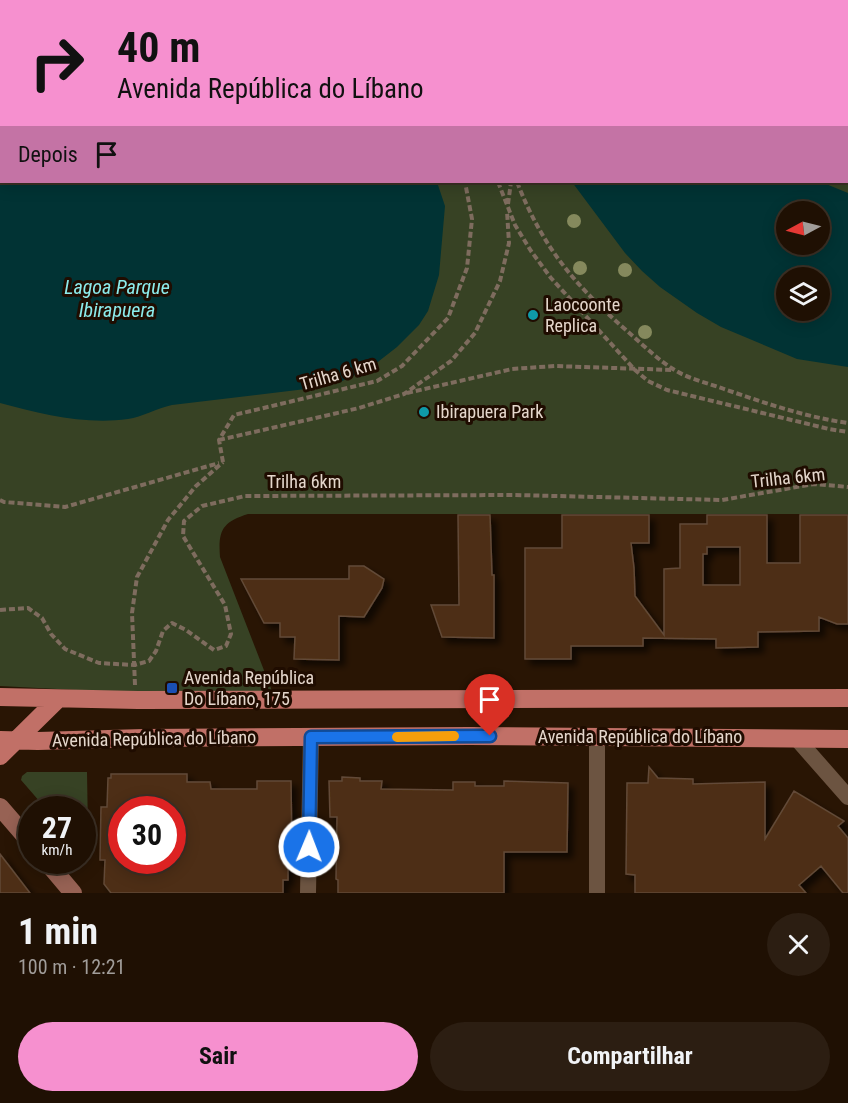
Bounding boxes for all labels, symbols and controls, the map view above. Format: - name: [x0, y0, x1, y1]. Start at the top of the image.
- text: 40 m: [117, 23, 200, 72]
- icon: right: [18, 24, 96, 102]
- text: Avenida República do Líbano: [117, 73, 424, 105]
- icon: arrive: [90, 138, 123, 171]
- text: Depois: [18, 142, 78, 167]
- north arrow: [776, 201, 830, 255]
- map controls: [776, 201, 830, 321]
- button: layers: [776, 267, 830, 321]
- water label: Lagoa Parque Ibirapuera: [64, 275, 170, 322]
- place label: Laocoonte Replica: [545, 294, 620, 336]
- marker: Laocoonte Replica: [526, 308, 540, 322]
- street label: Trilha 6 km: [297, 353, 379, 394]
- place label: Ibirapuera Park: [436, 401, 543, 422]
- marker: Ibirapuera Park: [417, 405, 431, 419]
- street label: Trilha 6km: [750, 463, 826, 492]
- street label: Trilha 6km: [267, 471, 341, 492]
- place label: Avenida República Do Líbano, 175: [184, 667, 314, 709]
- pin: [464, 674, 515, 736]
- marker: Avenida República Do Líbano, 175: [165, 681, 179, 695]
- icon: arrive: [473, 683, 506, 716]
- street label: Avenida República do Líbano: [52, 726, 256, 751]
- street label: Avenida República do Líbano: [538, 726, 742, 747]
- speed limit sign: 30: [108, 796, 186, 874]
- text: 27: [42, 810, 72, 845]
- position arrow: [277, 815, 341, 879]
- text: km/h: [42, 841, 72, 859]
- text: 1 min: [18, 911, 98, 953]
- button: close: [767, 913, 830, 976]
- text: 100 m · 12:21: [18, 955, 125, 979]
- button: Sair: [18, 1022, 418, 1091]
- button: Compartilhar: [430, 1022, 830, 1091]

